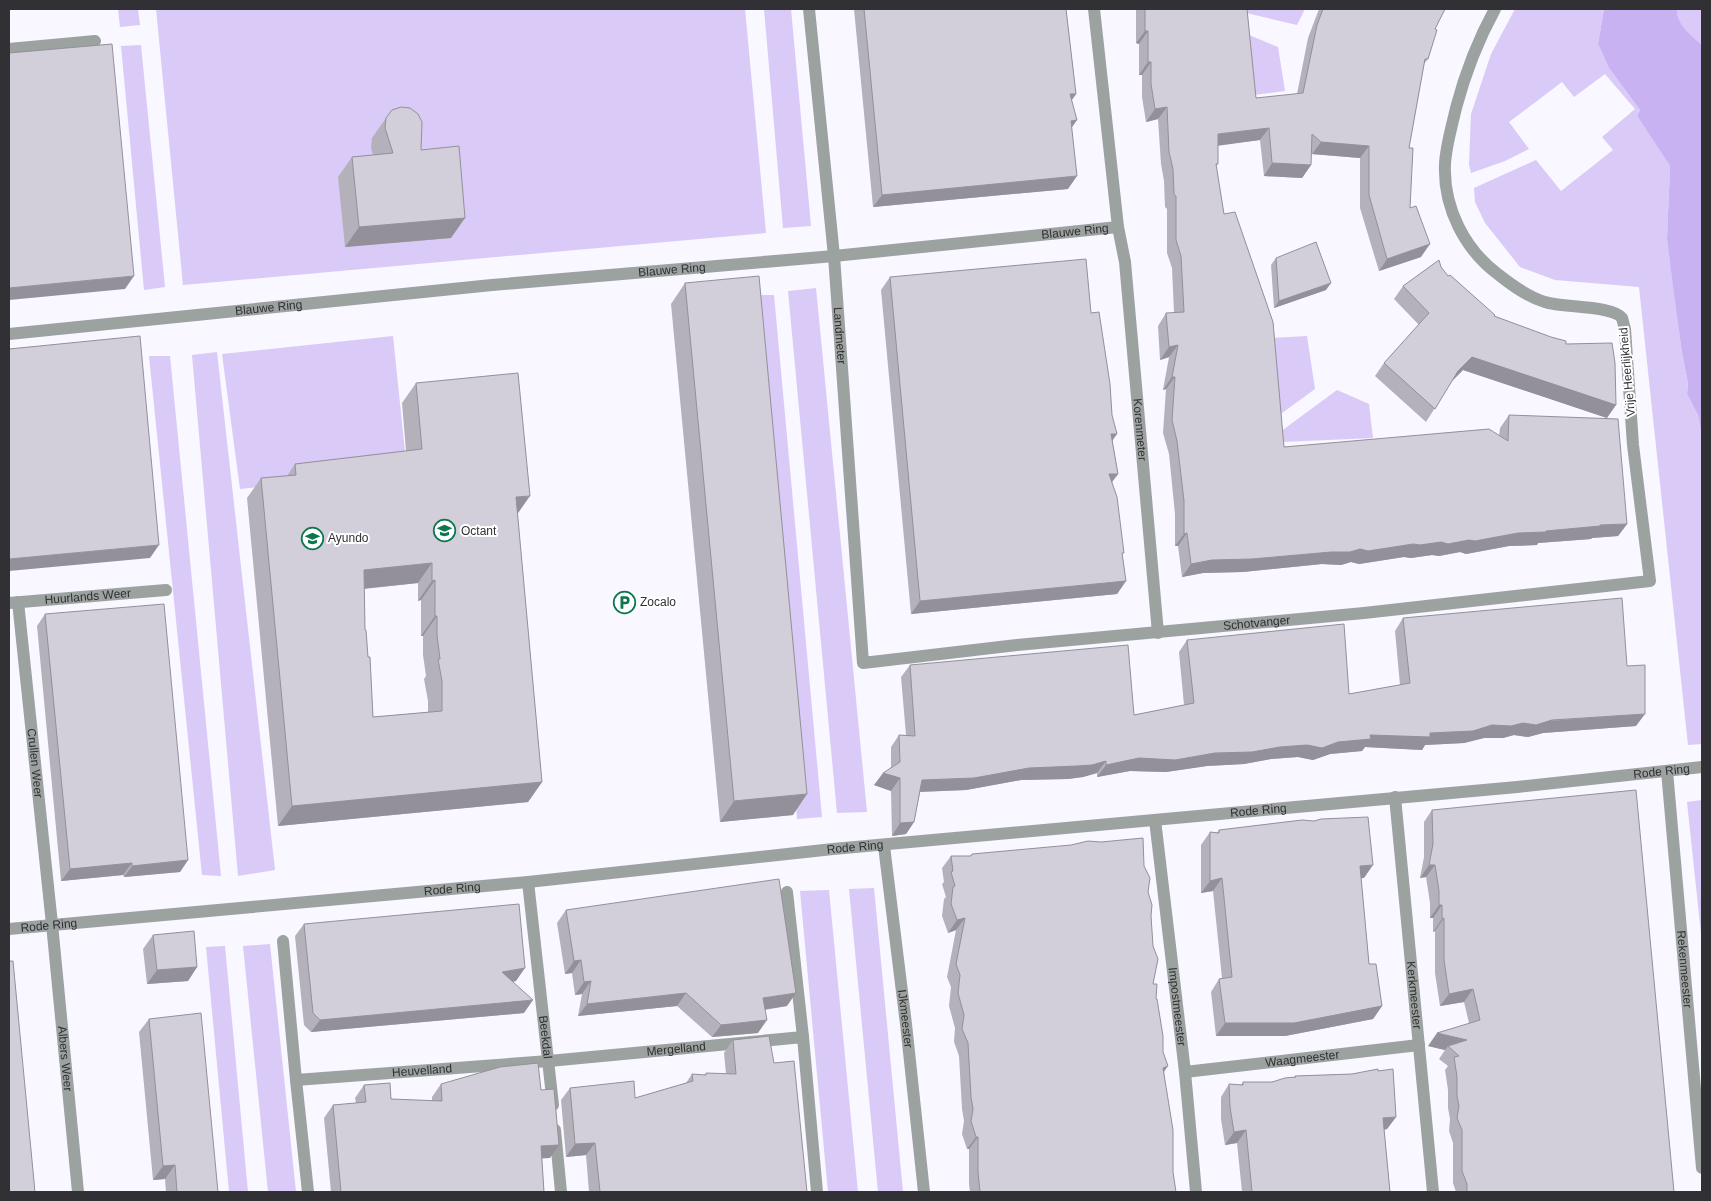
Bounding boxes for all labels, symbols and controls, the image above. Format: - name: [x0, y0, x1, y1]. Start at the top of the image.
- street label: Blauwe Ring: [1041, 221, 1109, 242]
- street label: Blauwe Ring: [638, 260, 706, 280]
- street label: Blauwe Ring: [234, 297, 303, 318]
- street label: Landmeter: [831, 306, 849, 365]
- street label: Vrije Heerlijkheid: [1616, 327, 1638, 417]
- street label: Korenmeter: [1130, 398, 1150, 462]
- school or university icon: Octant: [433, 519, 457, 543]
- place label: Octant: [461, 524, 497, 538]
- school or university icon: Ayundo: [300, 526, 324, 550]
- place label: Ayundo: [328, 531, 369, 545]
- street label: Huurlands Weer: [44, 586, 131, 607]
- parking icon: Zocalo: [612, 590, 636, 614]
- place label: Zocalo: [640, 595, 676, 609]
- street label: Schotvanger: [1222, 613, 1291, 633]
- street label: Crullen Weer: [24, 728, 46, 799]
- street label: Rode Ring: [1632, 761, 1690, 781]
- street label: Rode Ring: [1229, 801, 1287, 820]
- street label: Rode Ring: [826, 837, 884, 857]
- street label: Rode Ring: [423, 879, 481, 898]
- street label: Rode Ring: [20, 916, 78, 935]
- street label: Rekenmeester: [1674, 930, 1695, 1009]
- street label: Kerkmeester: [1404, 961, 1424, 1030]
- street label: Impostmeester: [1166, 966, 1189, 1047]
- street label: IJkmeester: [895, 989, 916, 1049]
- street label: Beekdal: [536, 1015, 555, 1059]
- street label: Albers Weer: [55, 1025, 75, 1092]
- street label: Mergelland: [646, 1039, 706, 1059]
- street label: Waagmeester: [1264, 1047, 1340, 1070]
- street label: Heuvelland: [392, 1061, 453, 1080]

